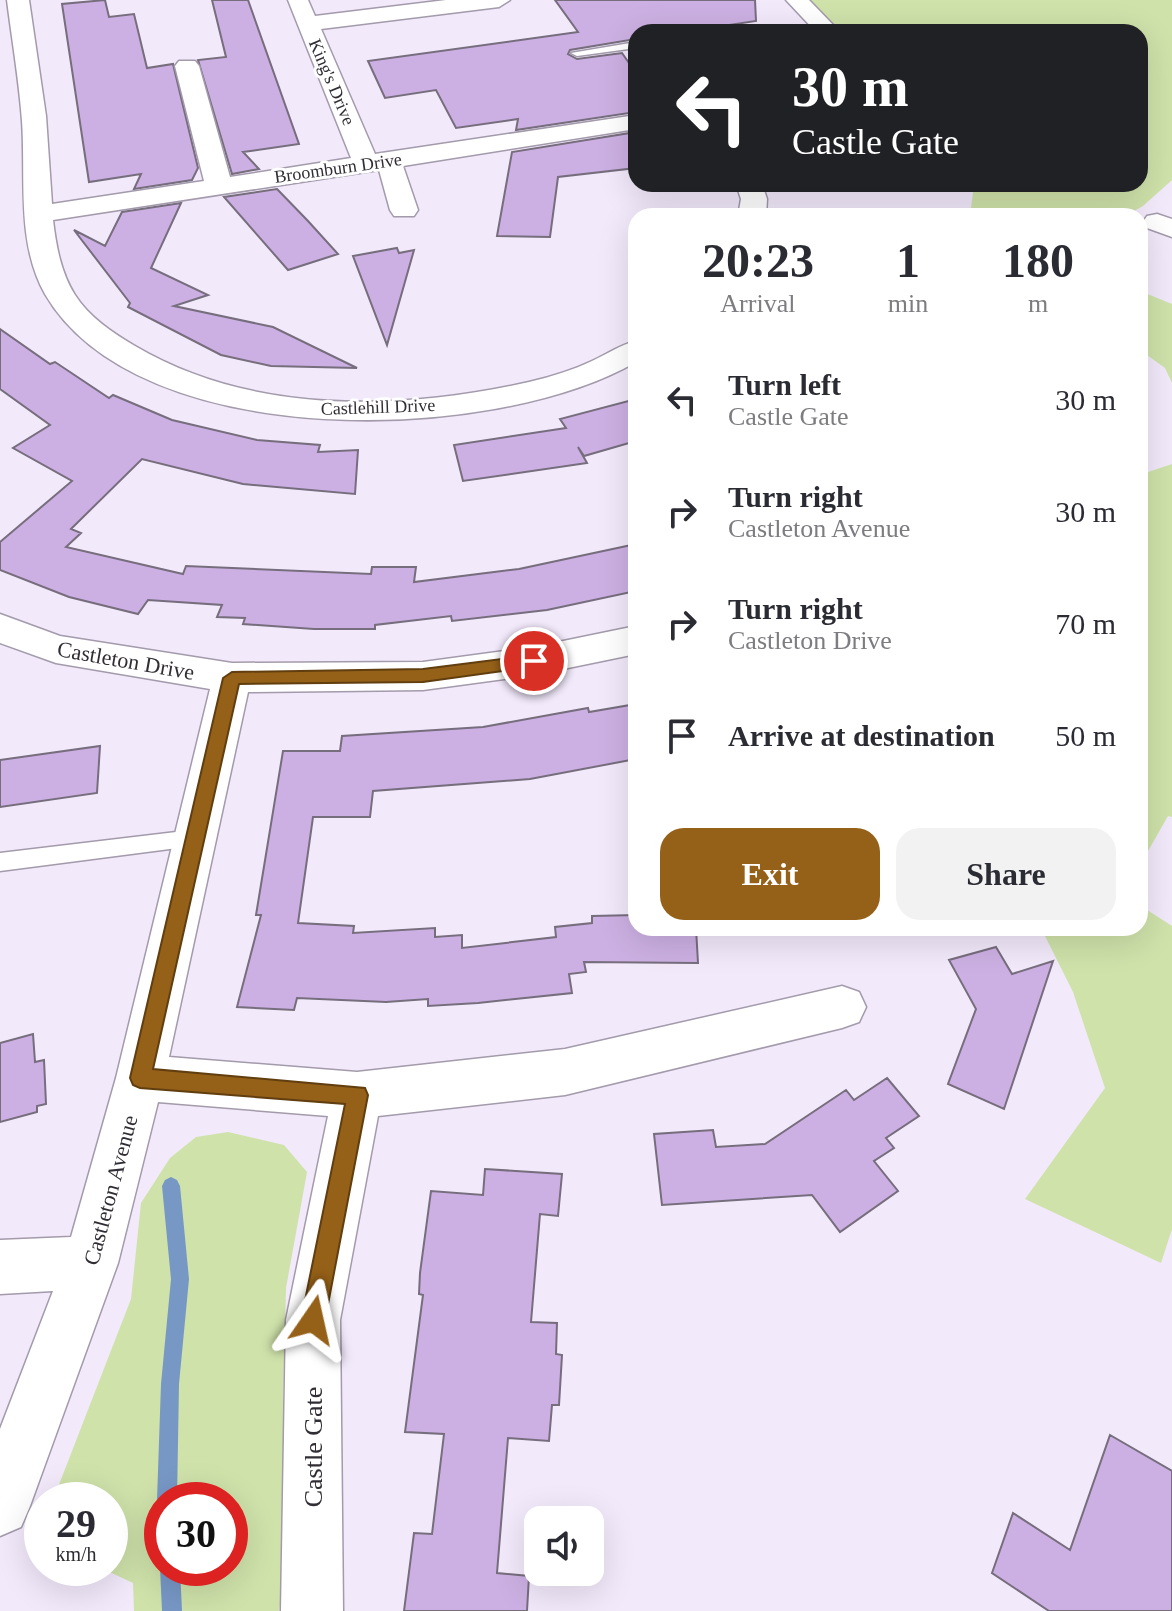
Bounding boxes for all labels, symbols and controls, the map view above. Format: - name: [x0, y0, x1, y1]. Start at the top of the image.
- street label: King's Drive: [305, 36, 359, 128]
- icon: left: [660, 56, 764, 160]
- text: 30 m: [792, 56, 909, 118]
- text: Castle Gate: [792, 122, 959, 162]
- street label: Broomburn Drive: [273, 149, 403, 187]
- text: 20:23: [702, 234, 814, 287]
- text: 1: [896, 234, 920, 287]
- text: 180: [1002, 234, 1074, 287]
- text: Arrival: [720, 289, 795, 318]
- text: min: [888, 289, 928, 318]
- text: m: [1028, 289, 1048, 318]
- text: Turn left: [728, 368, 841, 401]
- icon: left: [660, 378, 704, 422]
- text: 30 m: [1055, 383, 1116, 416]
- street label: Castlehill Drive: [320, 395, 436, 419]
- text: Castle Gate: [728, 402, 849, 431]
- text: Turn right: [728, 480, 863, 513]
- icon: right: [660, 490, 704, 534]
- text: 30 m: [1055, 495, 1116, 528]
- text: Castleton Avenue: [728, 514, 910, 543]
- text: Turn right: [728, 592, 863, 625]
- icon: right: [660, 602, 704, 646]
- text: 70 m: [1055, 607, 1116, 640]
- text: Castleton Drive: [728, 626, 892, 655]
- pin: [500, 627, 568, 695]
- street label: Castleton Drive: [55, 636, 196, 685]
- icon: arrive: [512, 639, 556, 683]
- icon: arrive: [660, 714, 704, 758]
- text: Arrive at destination: [728, 719, 995, 752]
- text: 50 m: [1055, 719, 1116, 752]
- button: Exit: [660, 828, 880, 920]
- button: Share: [896, 828, 1116, 920]
- street label: Castleton Avenue: [78, 1112, 143, 1268]
- position arrow: [271, 1278, 355, 1362]
- street label: Castle Gate: [299, 1387, 328, 1507]
- speed limit sign: 30: [144, 1482, 248, 1586]
- text: 29: [56, 1501, 96, 1546]
- map controls: [524, 1506, 604, 1586]
- button: sound: [524, 1506, 604, 1586]
- text: km/h: [55, 1543, 97, 1565]

